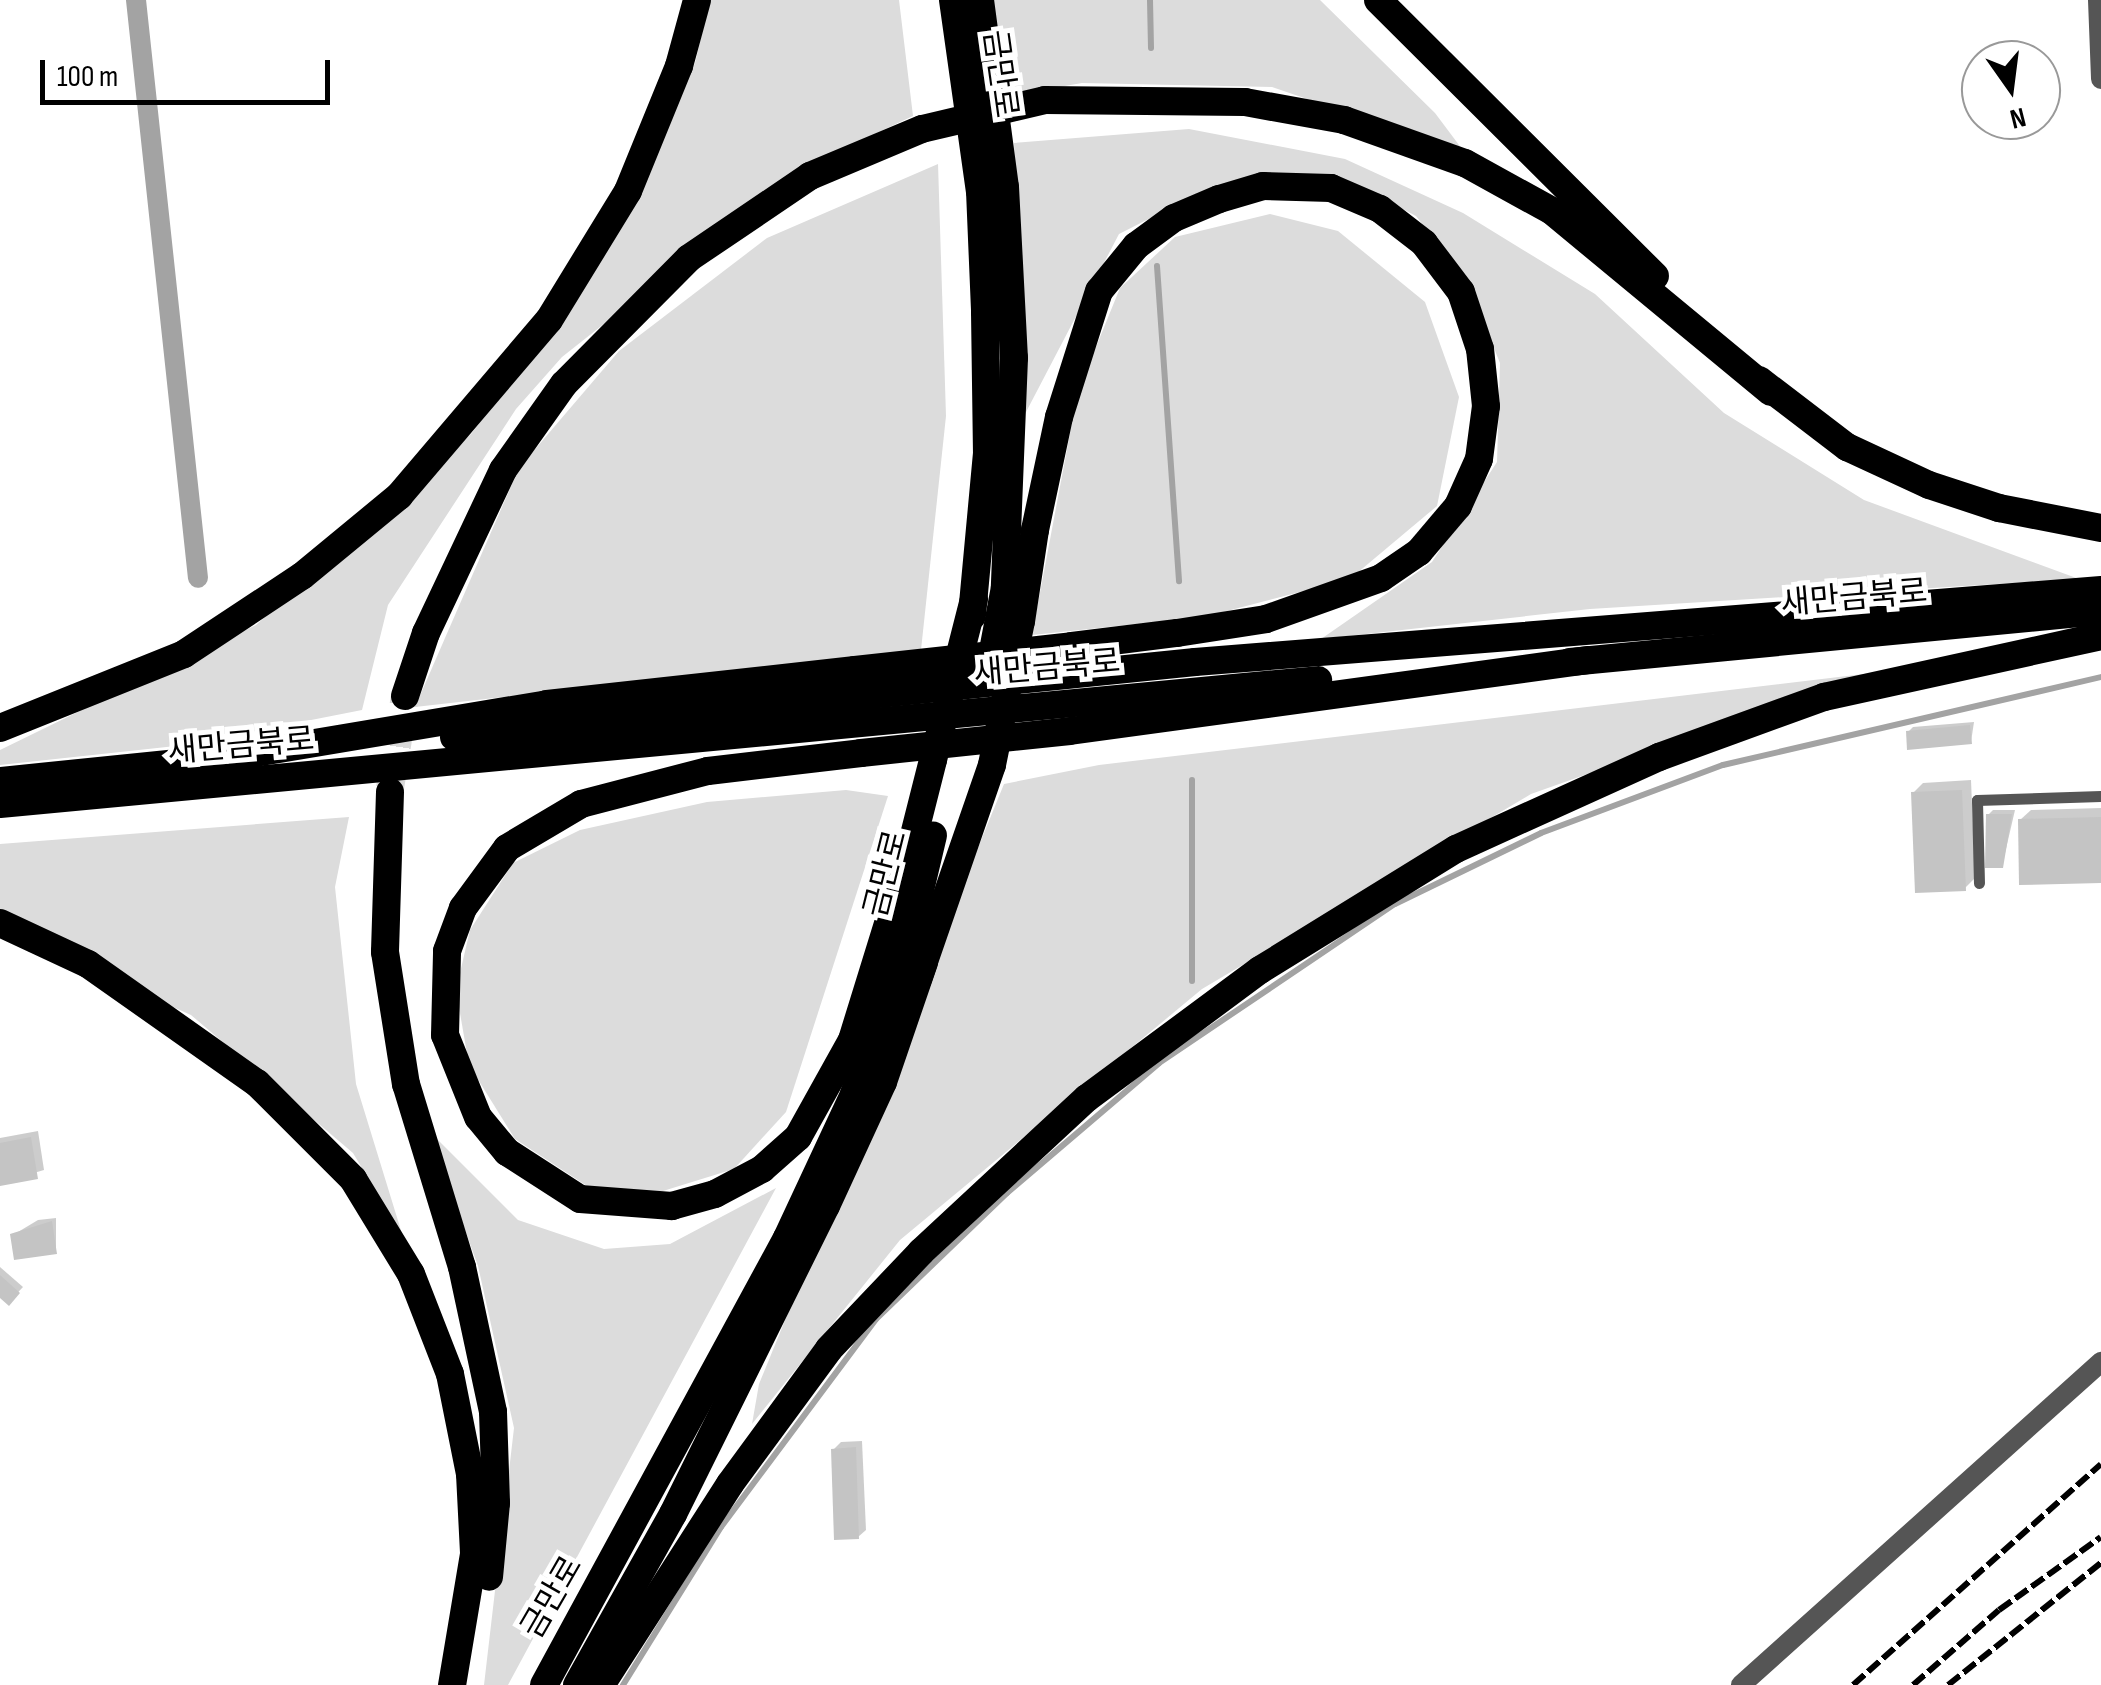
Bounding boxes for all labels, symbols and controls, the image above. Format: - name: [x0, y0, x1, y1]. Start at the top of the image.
- street label: 금만로: [974, 28, 1024, 120]
- scale bar: [45, 40, 335, 102]
- north arrow: [1961, 40, 2061, 140]
- text: 100 m: [57, 59, 118, 95]
- text: N: [2007, 100, 2029, 135]
- street label: 새만금북로: [1779, 573, 1929, 625]
- street label: 새만금북로: [972, 643, 1122, 695]
- street label: 새만금북로: [166, 721, 316, 773]
- street label: 금만로: [858, 827, 916, 921]
- street label: 금만로: [514, 1550, 592, 1646]

